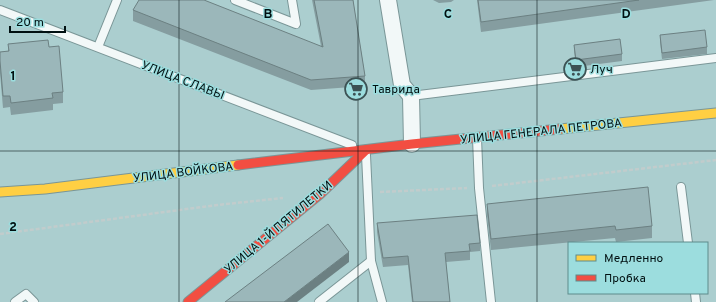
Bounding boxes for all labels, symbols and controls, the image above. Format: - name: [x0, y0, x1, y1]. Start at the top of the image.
- text: B: [264, 7, 273, 23]
- text: C: [444, 7, 452, 23]
- text: D: [621, 7, 631, 23]
- scale bar: [10, 8, 65, 34]
- text: 20 m: [16, 15, 44, 31]
- supermarket icon: Луч: [562, 56, 588, 82]
- street label: УЛИЦА СЛАВЫ: [139, 58, 226, 104]
- place label: Луч: [590, 62, 613, 78]
- text: 1: [10, 69, 16, 85]
- supermarket icon: Таврида: [343, 76, 369, 102]
- place label: Таврида: [372, 82, 420, 98]
- street label: УЛИЦА ГЕНЕРАЛА ПЕТРОВА: [459, 116, 623, 148]
- street label: УЛИЦА ВОЙКОВА: [132, 159, 234, 187]
- street label: УЛИЦА 1-Й ПЯТИЛЕТКИ: [221, 178, 336, 278]
- text: 2: [9, 220, 17, 236]
- legend: [568, 242, 708, 294]
- text: Медленно: [604, 251, 664, 267]
- text: Пробка: [604, 271, 646, 287]

